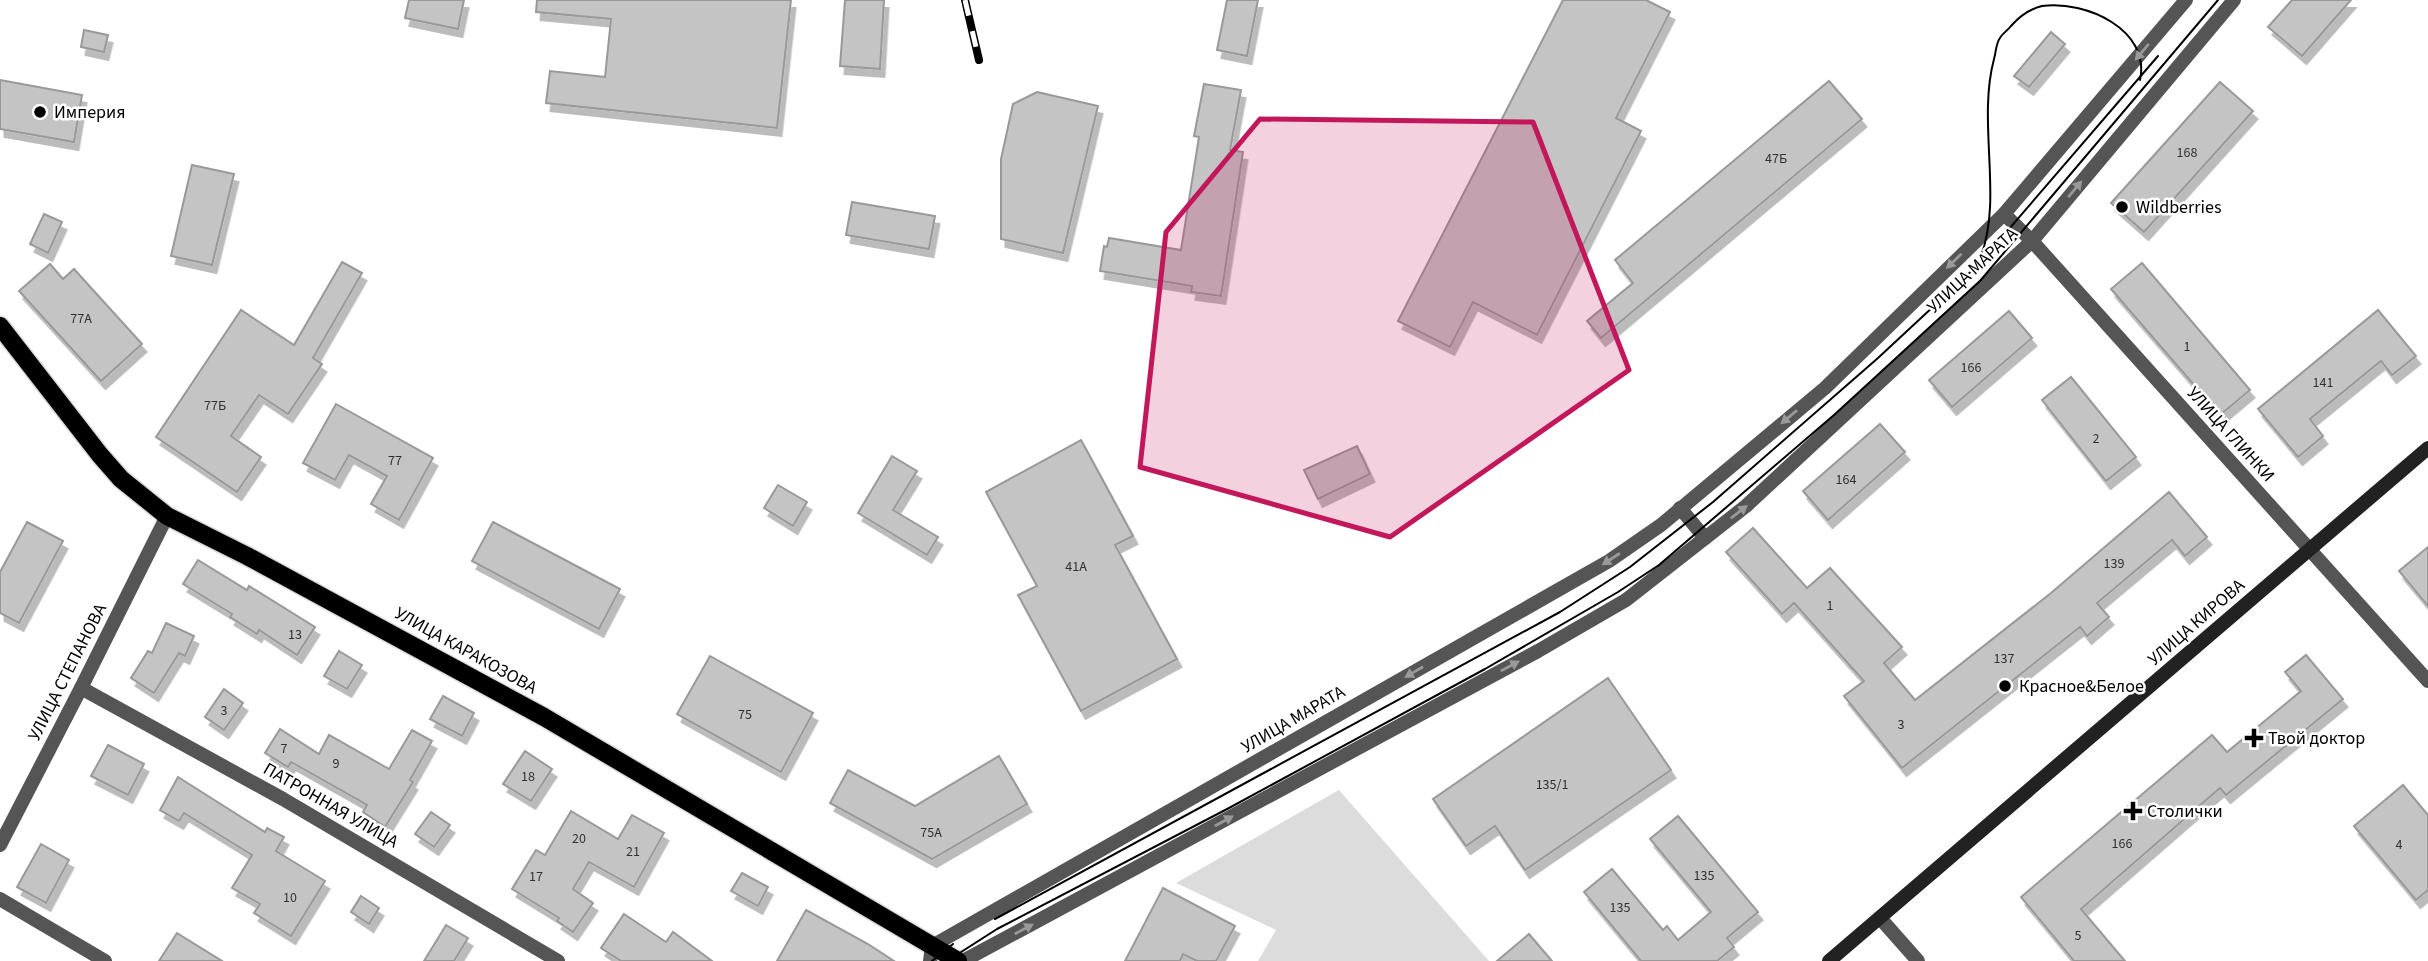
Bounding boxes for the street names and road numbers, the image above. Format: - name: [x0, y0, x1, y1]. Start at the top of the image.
- street label: УЛИЦА МАРАТА: [1921, 222, 2023, 319]
- street label: УЛИЦА ГЛИНКИ: [2181, 381, 2280, 487]
- street label: УЛИЦА КИРОВА: [2142, 573, 2250, 672]
- street label: УЛИЦА СТЕПАНОВА: [22, 599, 113, 745]
- street label: УЛИЦА КАРАКОЗОВА: [390, 601, 542, 700]
- street label: УЛИЦА МАРАТА: [1237, 680, 1350, 759]
- street label: ПАТРОННАЯ УЛИЦА: [259, 757, 403, 854]

